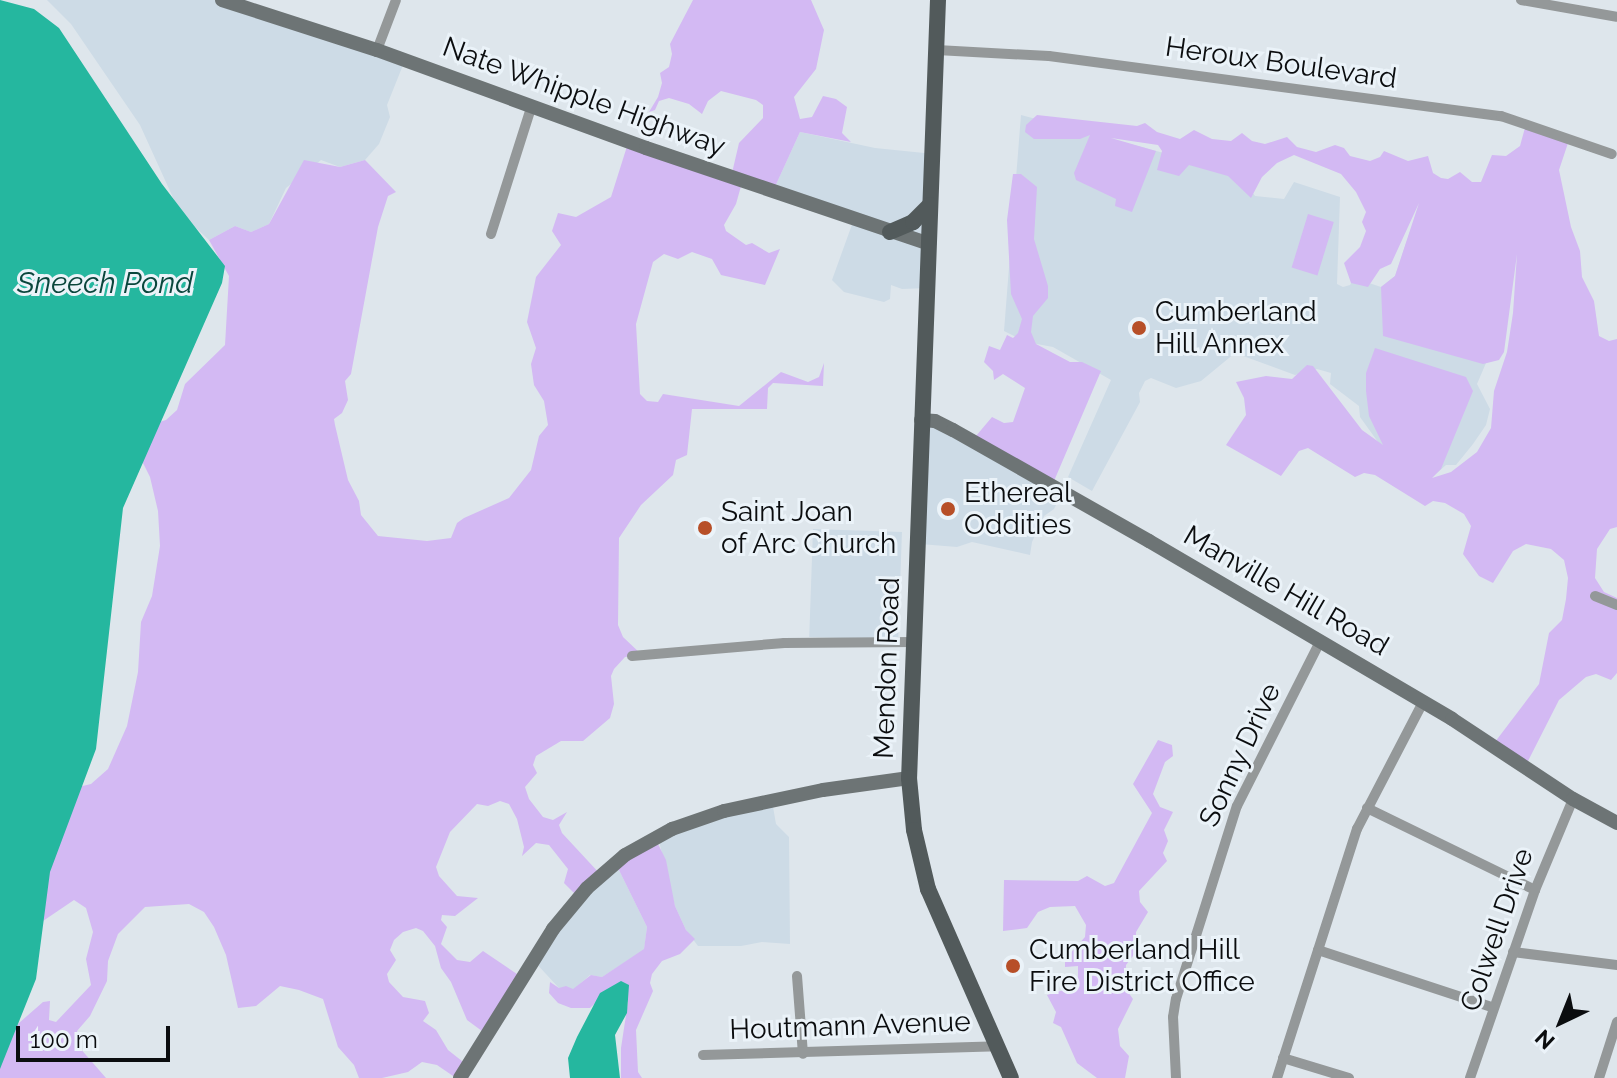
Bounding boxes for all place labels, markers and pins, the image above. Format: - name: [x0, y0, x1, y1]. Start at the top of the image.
- place label: Cumberland Hill Annex: [1155, 295, 1317, 361]
- marker: Cumberland Hill Annex: [1130, 319, 1148, 337]
- place label: Ethereal Oddities: [964, 476, 1072, 542]
- place label: Saint Joan of Arc Church: [721, 495, 898, 561]
- marker: Ethereal Oddities: [939, 500, 957, 518]
- marker: Saint Joan of Arc Church: [696, 519, 714, 537]
- place label: Cumberland Hill Fire District Office: [1029, 933, 1255, 999]
- marker: Cumberland Hill Fire District Office: [1004, 957, 1022, 975]

